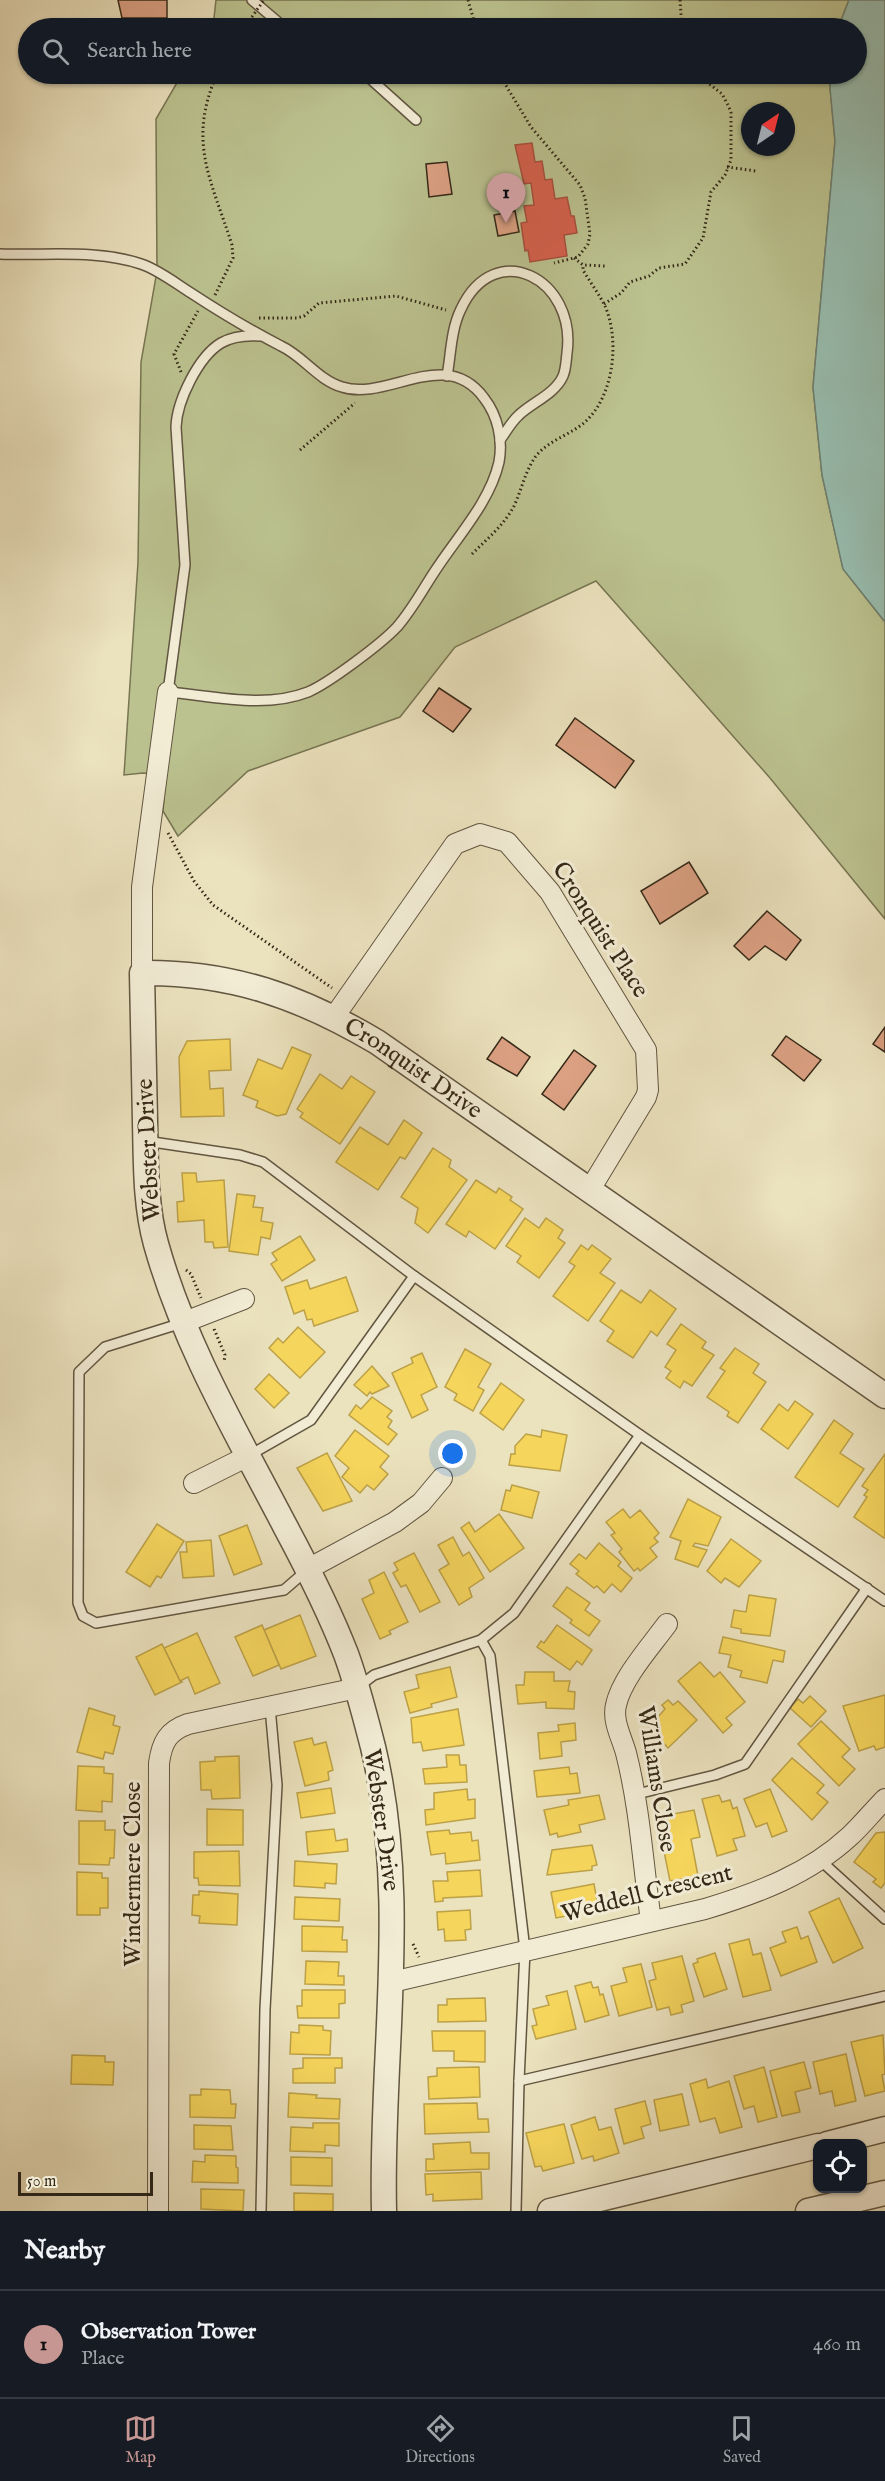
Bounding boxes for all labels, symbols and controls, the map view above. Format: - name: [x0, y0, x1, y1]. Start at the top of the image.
- search box: [18, 18, 867, 84]
- icon: search: [39, 35, 72, 68]
- text: Search here: [87, 37, 192, 65]
- north arrow: [741, 102, 795, 156]
- pin: 1: [486, 174, 526, 223]
- street label: Cronquist Place: [544, 856, 656, 1004]
- street label: Cronquist Drive: [339, 1011, 488, 1126]
- street label: Webster Drive: [130, 1078, 168, 1222]
- your location: [438, 1439, 467, 1468]
- street label: Williams Close: [629, 1704, 683, 1854]
- street label: Webster Drive: [356, 1747, 406, 1893]
- street label: Windermere Close: [118, 1781, 149, 1967]
- street label: Weddell Crescent: [558, 1858, 736, 1930]
- map controls: [813, 2139, 867, 2193]
- button: locate: [813, 2139, 867, 2193]
- scale bar: [18, 2169, 153, 2196]
- text: 50 m: [27, 2172, 56, 2192]
- text: Nearby: [24, 2234, 105, 2267]
- text: Observation Tower: [81, 2318, 256, 2346]
- text: 1: [40, 2332, 47, 2357]
- text: 460 m: [813, 2332, 861, 2357]
- text: Place: [81, 2346, 124, 2371]
- tab: Map: [124, 2412, 157, 2468]
- tab: Directions: [405, 2412, 475, 2468]
- tab: Saved: [723, 2412, 761, 2468]

